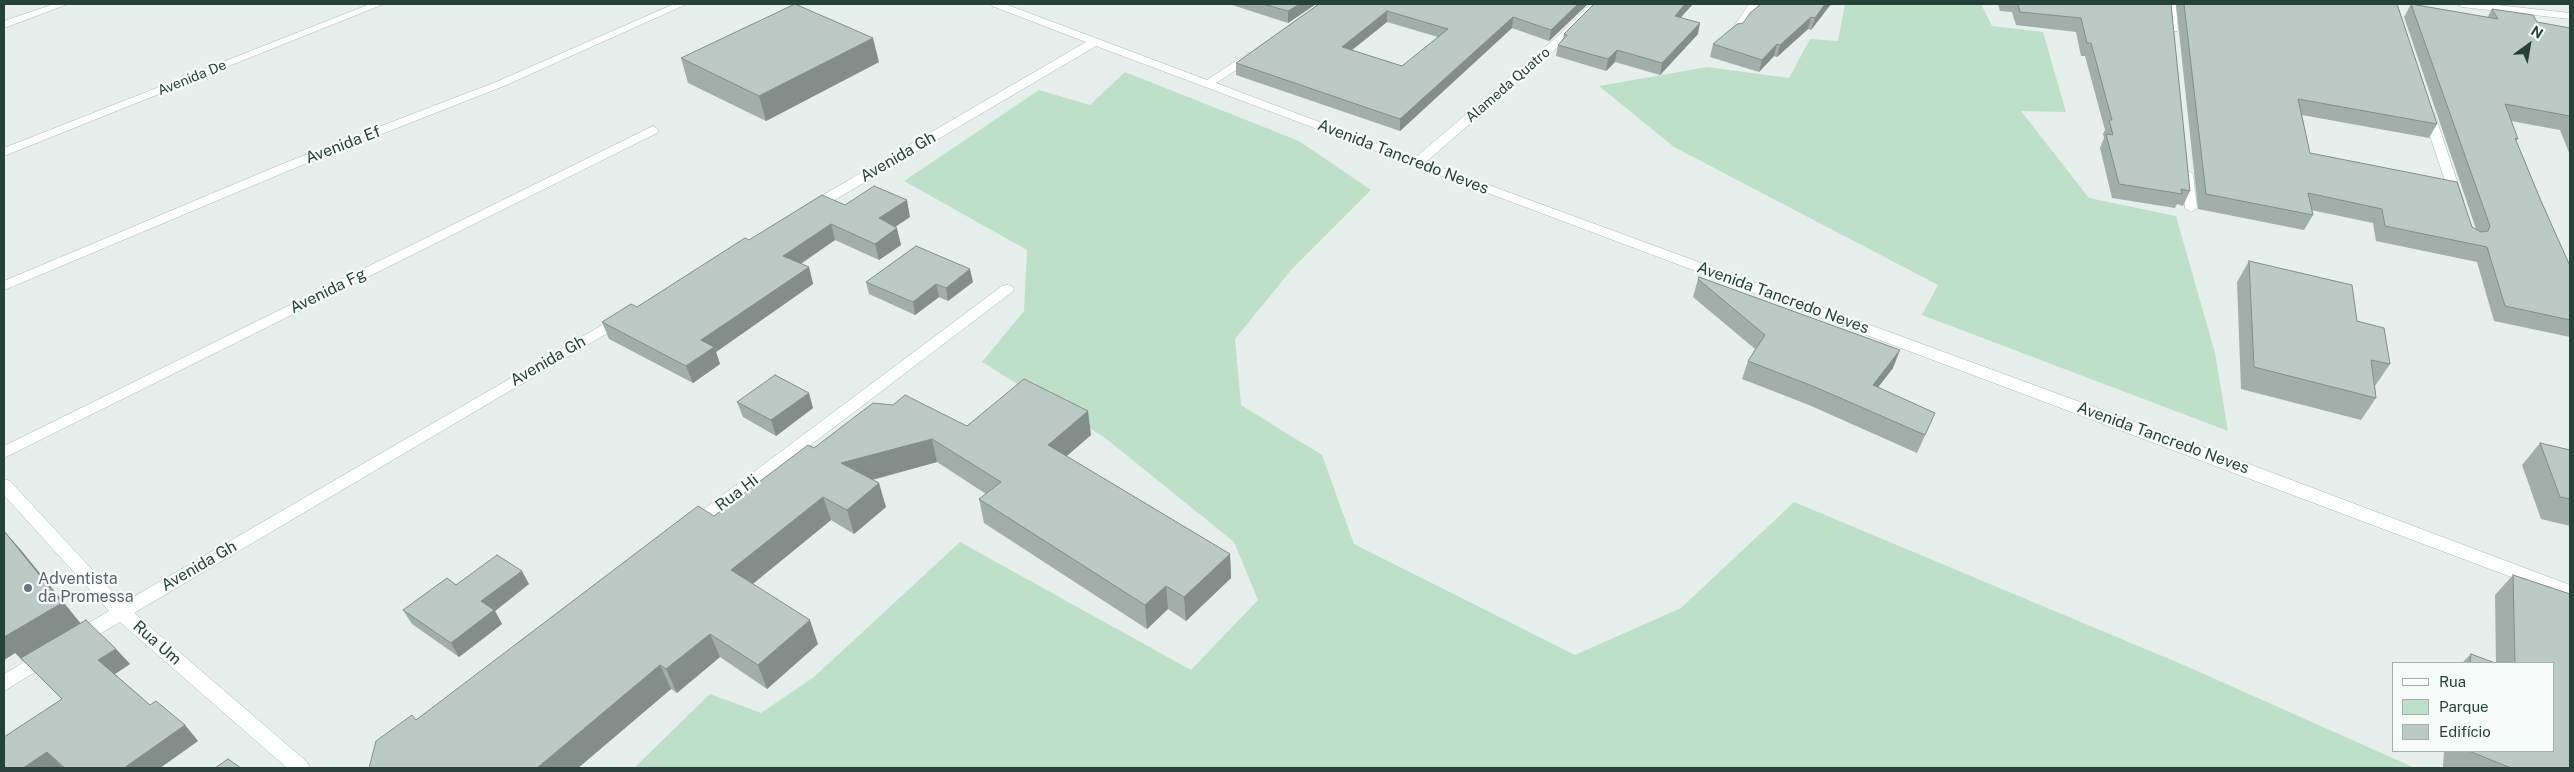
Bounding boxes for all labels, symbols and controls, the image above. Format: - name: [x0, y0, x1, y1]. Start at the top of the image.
- north arrow: [2504, 20, 2554, 70]
- text: N: [2528, 23, 2546, 42]
- street label: Alameda Quatro: [1462, 44, 1554, 126]
- street label: Avenida De: [155, 57, 229, 99]
- street label: Avenida Tancredo Neves: [1315, 115, 1491, 199]
- street label: Avenida Ef: [303, 122, 383, 168]
- street label: Avenida Gh: [857, 128, 939, 186]
- street label: Avenida Tancredo Neves: [1694, 258, 1872, 338]
- street label: Avenida Fg: [287, 264, 369, 318]
- street label: Avenida Gh: [507, 332, 589, 390]
- street label: Avenida Tancredo Neves: [2074, 398, 2252, 478]
- street label: Rua Hi: [712, 471, 762, 515]
- street label: Avenida Gh: [158, 537, 240, 595]
- place label: Adventista da Promessa: [38, 569, 134, 607]
- marker: Adventista da Promessa: [22, 582, 34, 594]
- street label: Rua Um: [129, 617, 185, 669]
- legend: [2392, 662, 2554, 752]
- text: Rua: [2439, 673, 2466, 690]
- text: Parque: [2439, 698, 2489, 715]
- text: Edifício: [2439, 723, 2491, 740]

